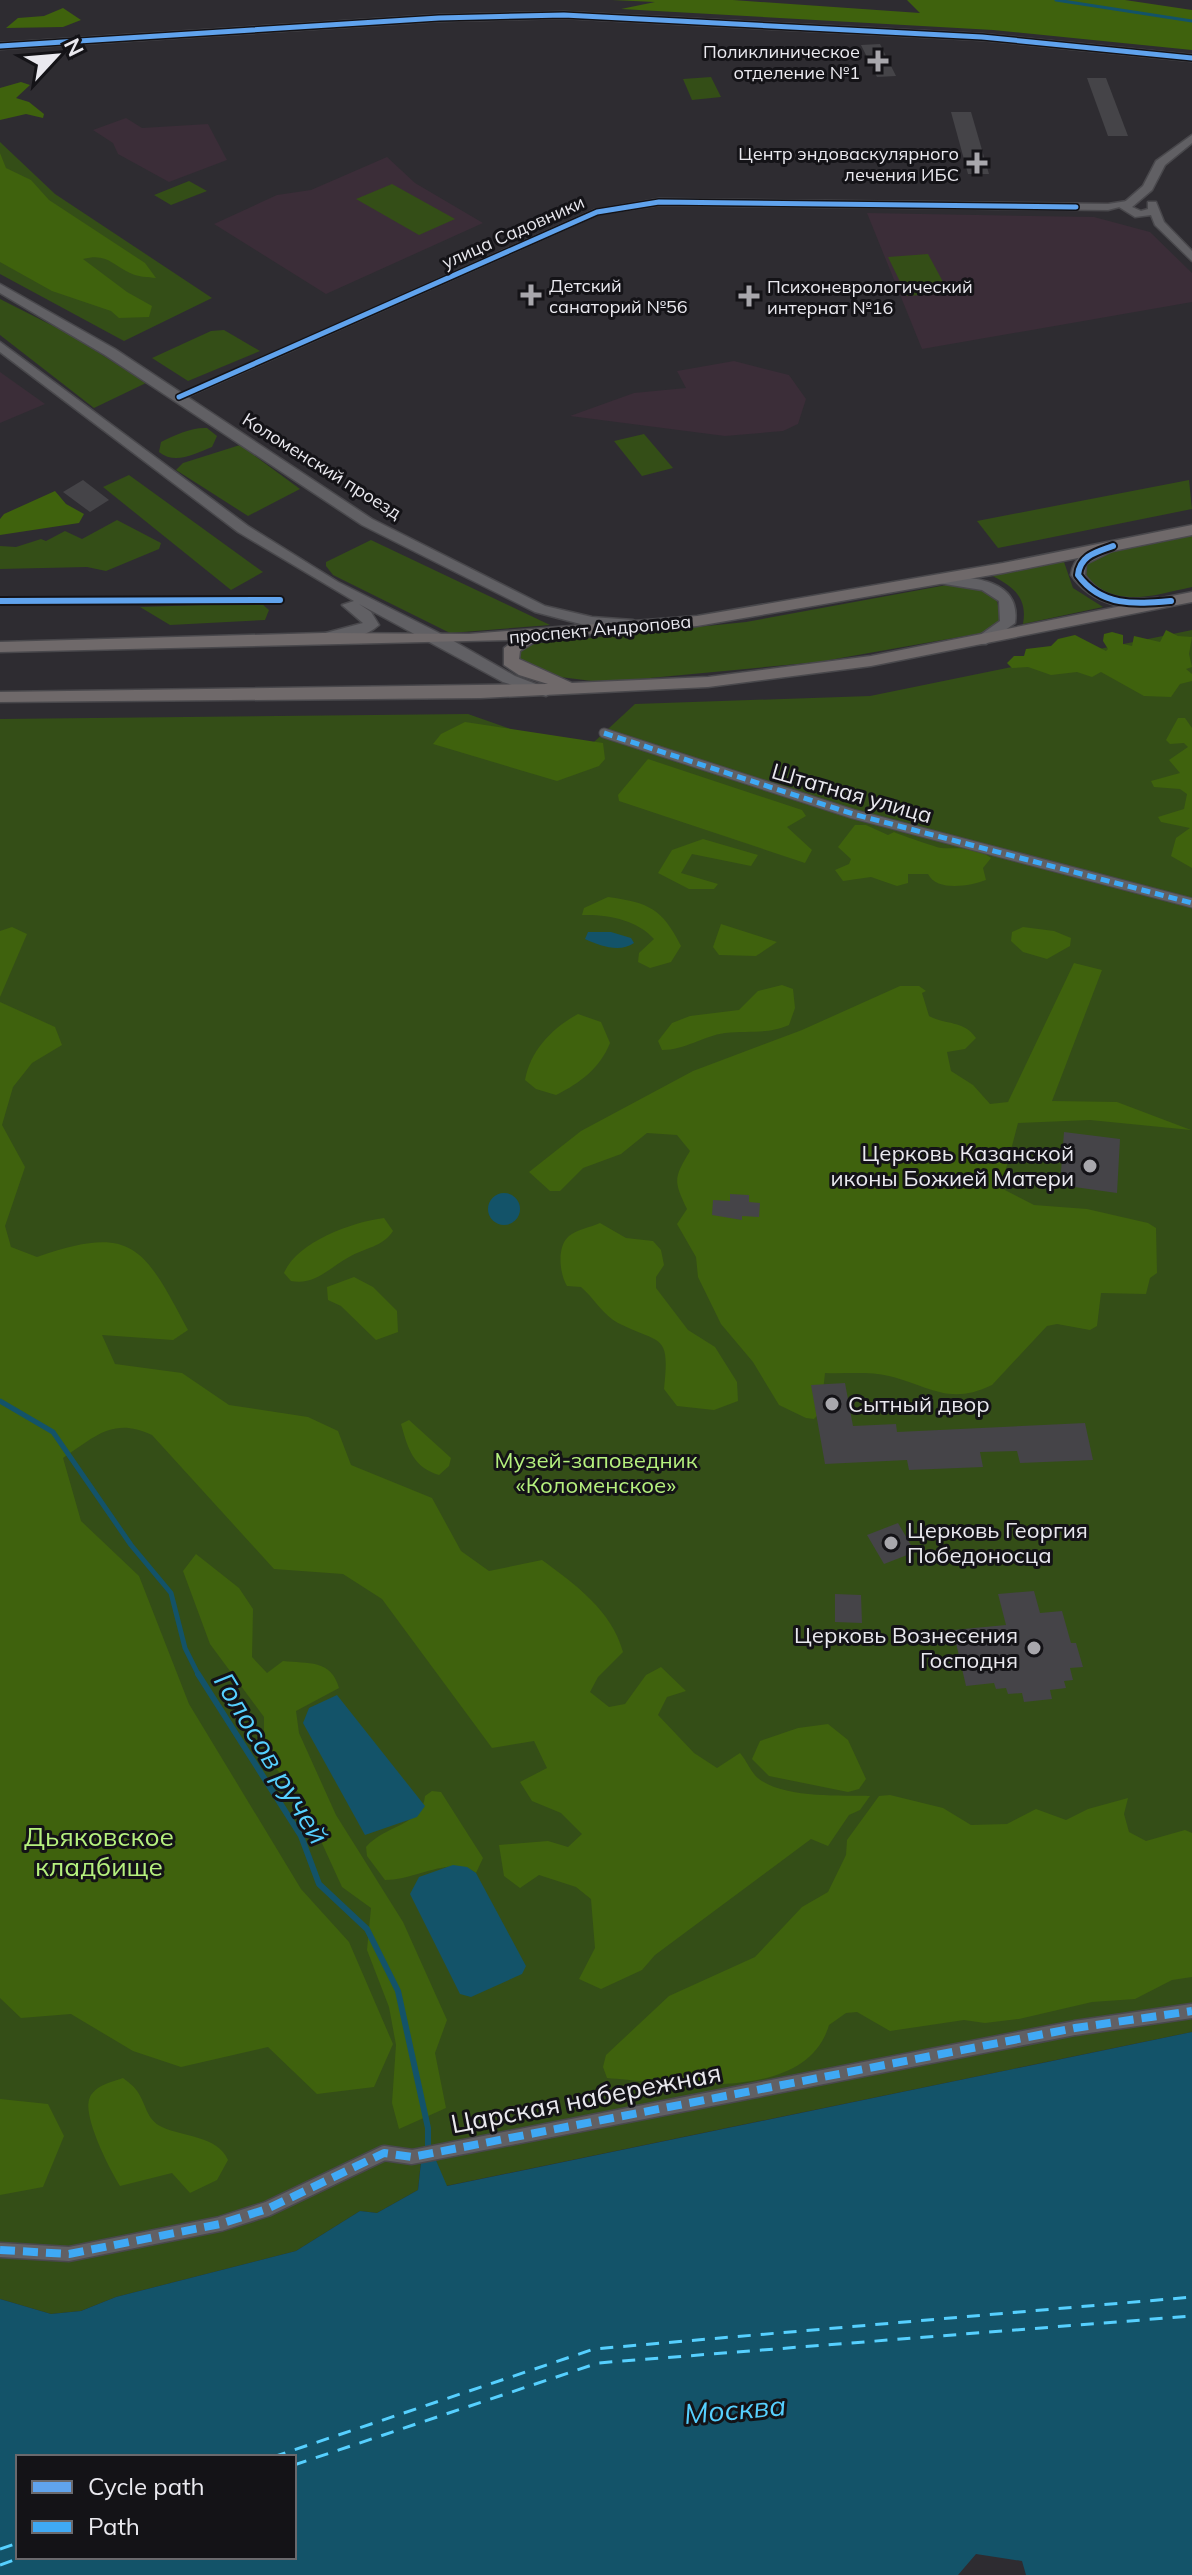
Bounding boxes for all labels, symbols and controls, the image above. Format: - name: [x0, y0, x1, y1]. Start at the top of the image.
- north arrow: [16, 16, 96, 96]
- text: N: [58, 34, 90, 61]
- place label: Поликлиническое отделение №1: [703, 40, 860, 84]
- marker: Поликлиническое отделение №1: [867, 50, 889, 72]
- place label: Центр эндоваскулярного лечения ИБС: [738, 142, 959, 186]
- marker: Центр эндоваскулярного лечения ИБС: [966, 152, 988, 174]
- street label: улица Садовники: [438, 190, 588, 274]
- place label: Детский санаторий №56: [549, 274, 688, 318]
- place label: Психоневрологический интернат №16: [767, 275, 973, 319]
- marker: Детский санаторий №56: [520, 284, 542, 306]
- marker: Психоневрологический интернат №16: [738, 285, 760, 307]
- street label: Коломенский проезд: [238, 408, 406, 524]
- street label: проспект Андропова: [508, 610, 692, 648]
- street label: Штатная улица: [768, 757, 936, 829]
- place label: Церковь Казанской иконы Божией Матери: [830, 1139, 1074, 1192]
- marker: Церковь Казанской иконы Божией Матери: [1081, 1157, 1099, 1175]
- place label: Сытный двор: [848, 1390, 990, 1418]
- marker: Сытный двор: [823, 1395, 841, 1413]
- park label: Музей-заповедник «Коломенское»: [495, 1446, 698, 1499]
- place label: Церковь Георгия Победоносца: [907, 1516, 1088, 1569]
- marker: Церковь Георгия Победоносца: [882, 1534, 900, 1552]
- place label: Церковь Вознесения Господня: [794, 1621, 1018, 1674]
- marker: Церковь Вознесения Господня: [1025, 1639, 1043, 1657]
- water label: Голосов ручей: [207, 1666, 337, 1850]
- park label: Дьяковское кладбище: [24, 1820, 174, 1883]
- street label: Царская набережная: [448, 2056, 724, 2140]
- water label: Москва: [683, 2387, 787, 2431]
- legend: [16, 2455, 296, 2559]
- text: Cycle path: [88, 2471, 205, 2501]
- text: Path: [88, 2511, 140, 2541]

